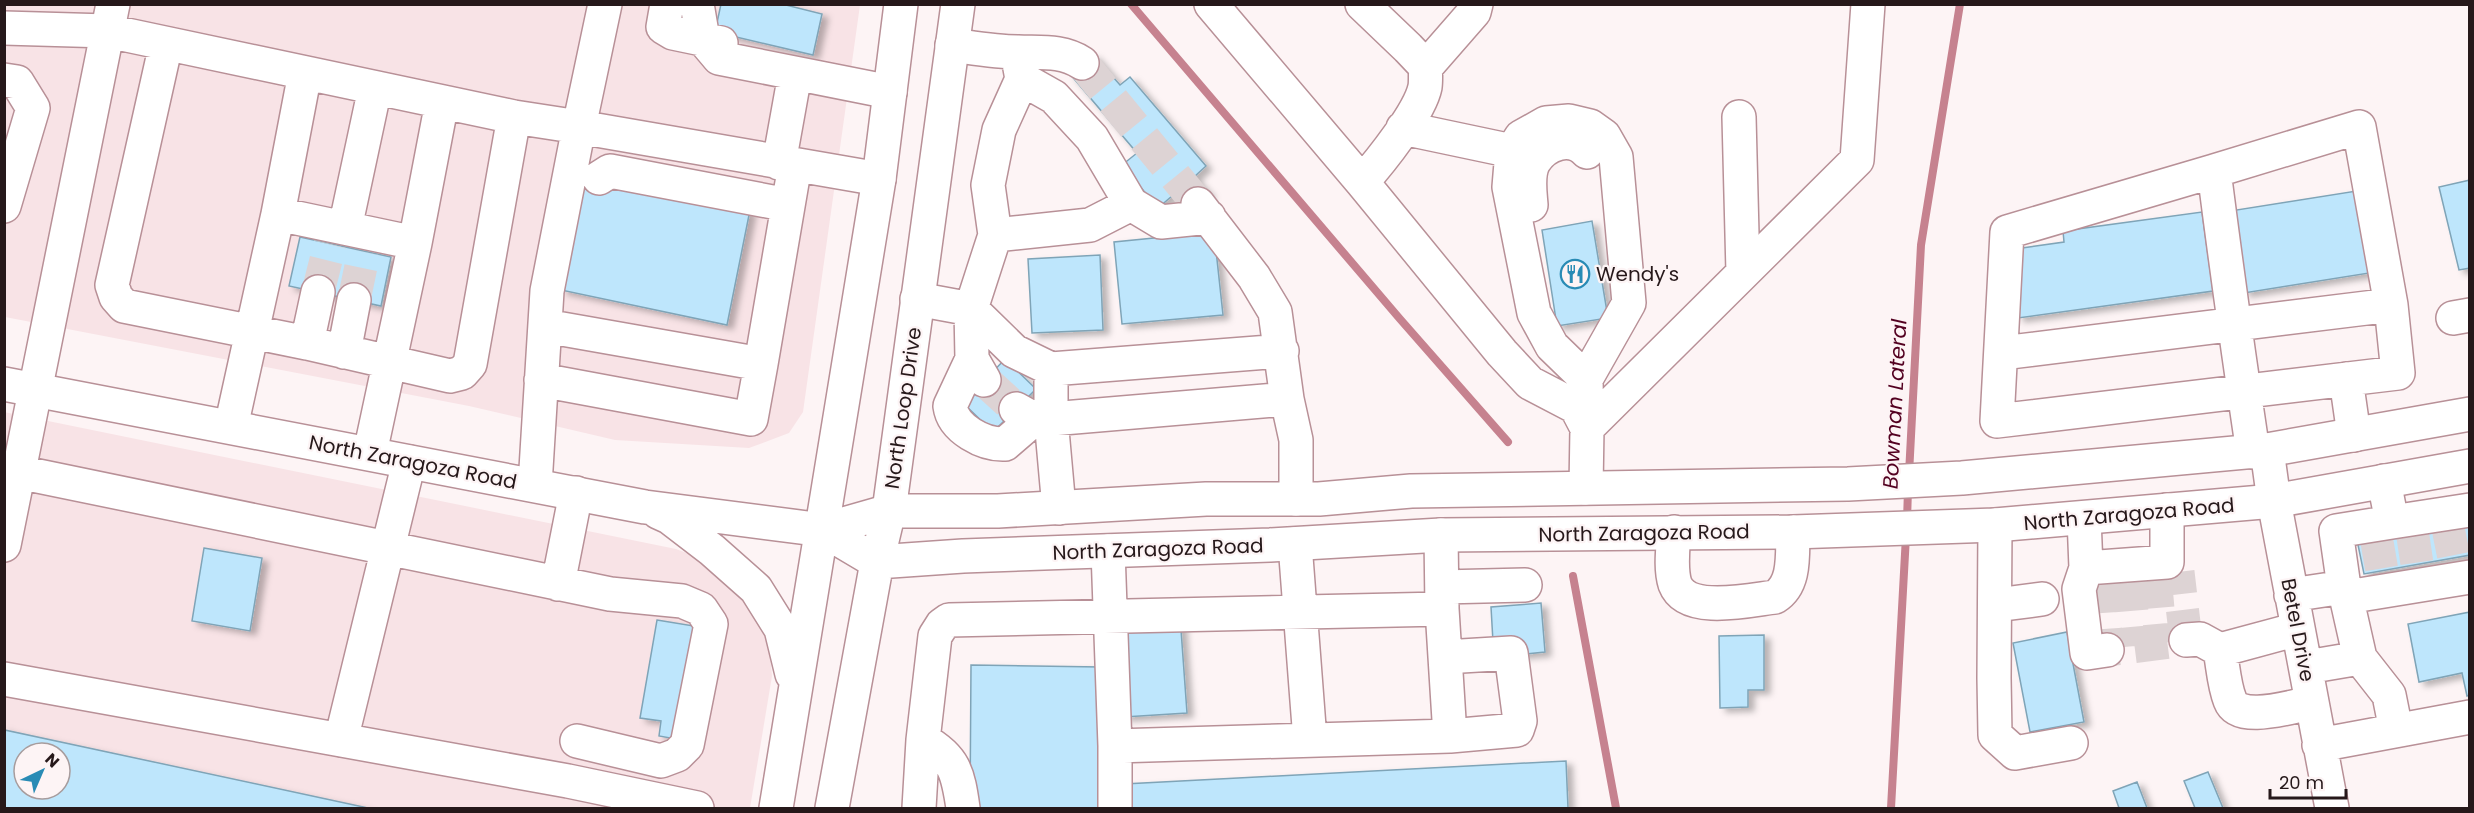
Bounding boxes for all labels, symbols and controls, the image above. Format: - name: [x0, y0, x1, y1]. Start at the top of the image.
- restaurant icon: Wendy's: [1559, 258, 1591, 290]
- place label: Wendy's: [1596, 260, 1679, 288]
- water label: Bowman Lateral: [1876, 317, 1913, 490]
- street label: North Loop Drive: [878, 325, 928, 491]
- street label: North Zaragoza Road: [307, 428, 519, 496]
- street label: North Zaragoza Road: [2023, 491, 2235, 537]
- street label: North Zaragoza Road: [1538, 517, 1750, 549]
- street label: North Zaragoza Road: [1052, 531, 1264, 567]
- street label: Betel Drive: [2274, 576, 2322, 684]
- north arrow: [12, 741, 72, 801]
- text: N: [40, 748, 64, 773]
- scale bar: [2270, 762, 2346, 800]
- text: 20 m: [2279, 770, 2324, 795]

